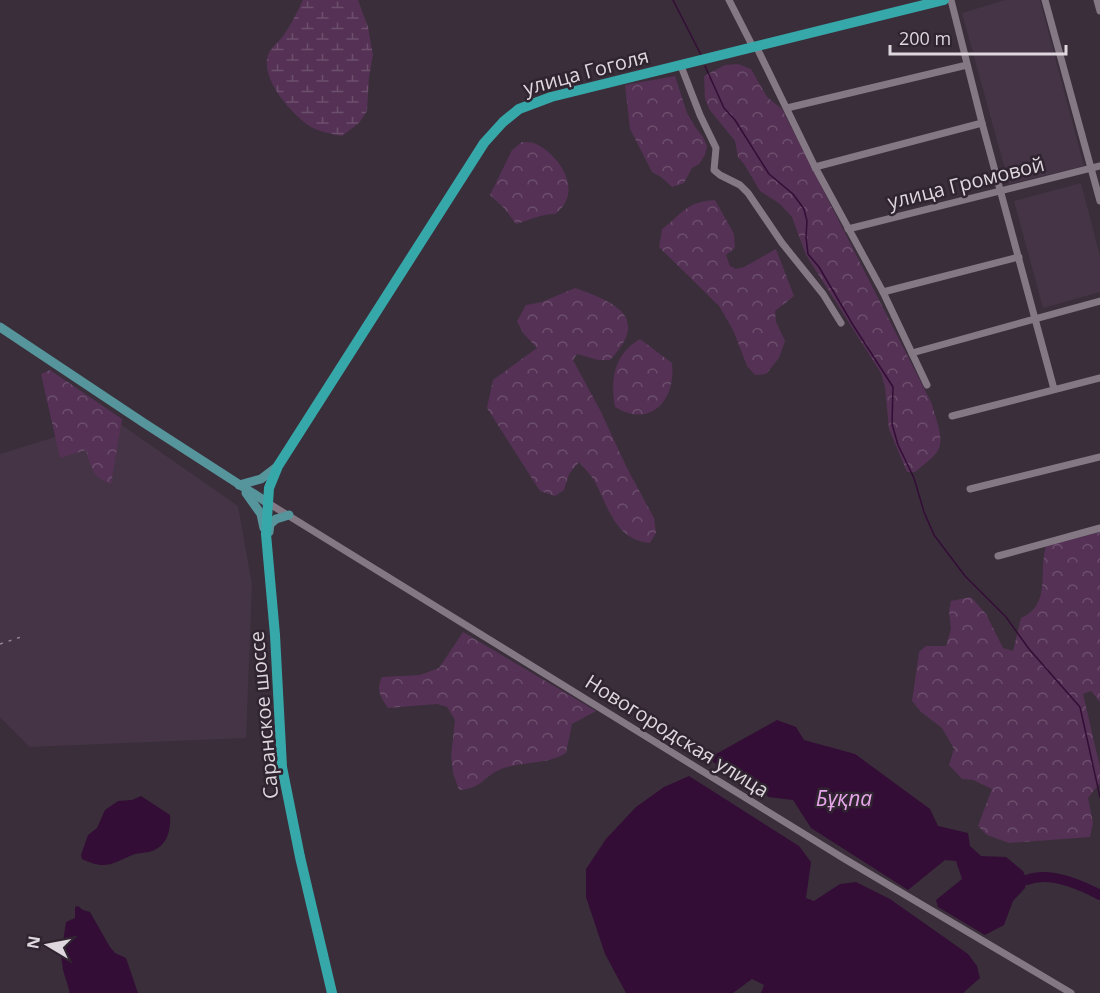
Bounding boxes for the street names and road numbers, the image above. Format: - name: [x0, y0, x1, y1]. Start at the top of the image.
- street label: улица Гоголя: [520, 42, 651, 101]
- street label: улица Громовой: [885, 150, 1047, 215]
- street label: Саранское шоссе: [243, 630, 284, 800]
- street label: Новогородская улица: [580, 668, 774, 803]

